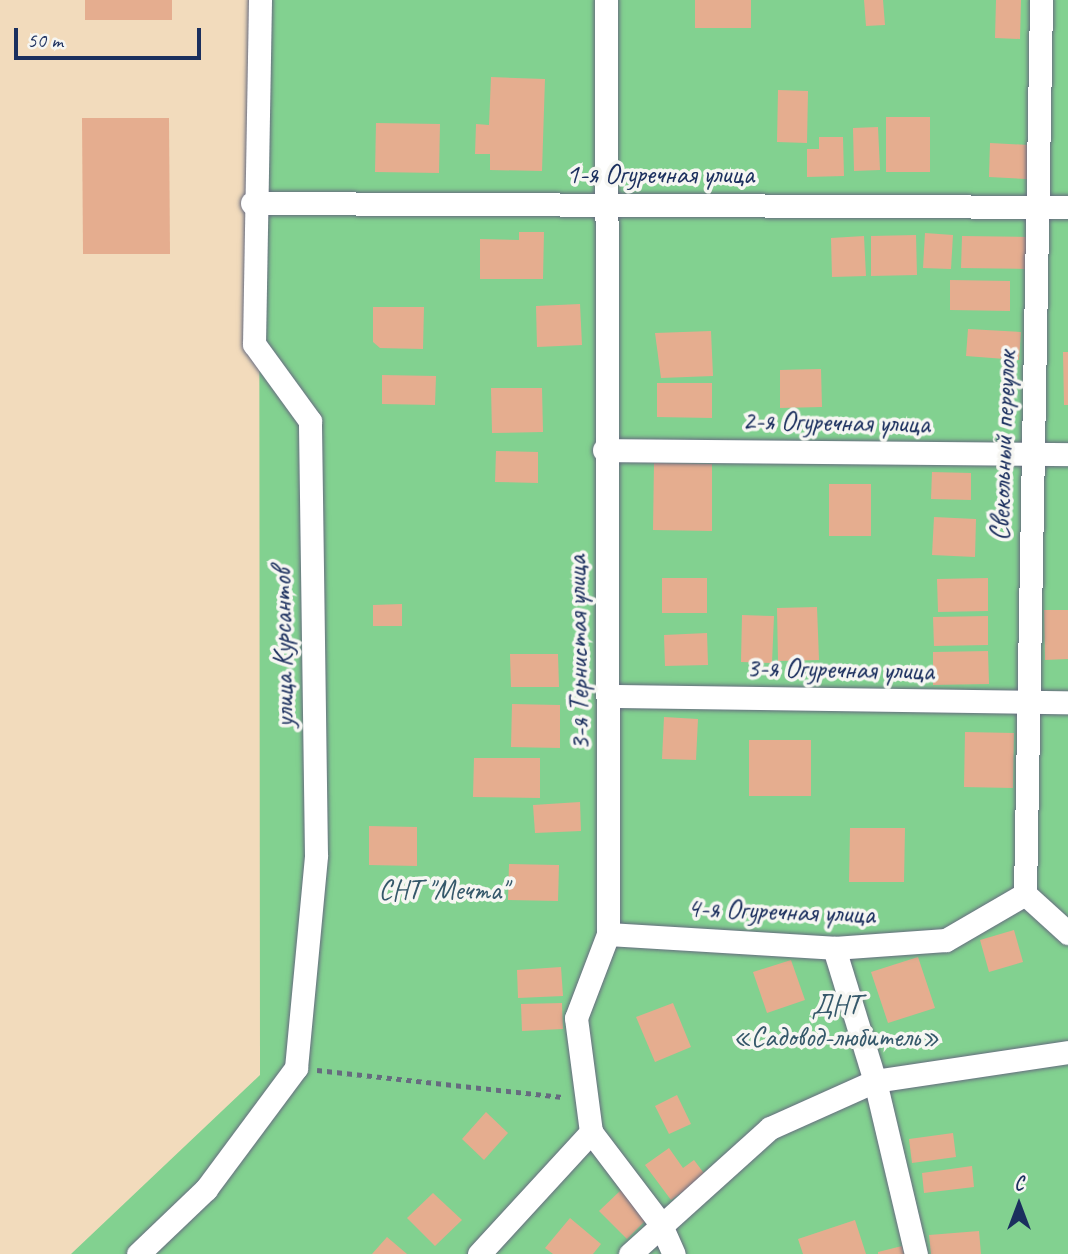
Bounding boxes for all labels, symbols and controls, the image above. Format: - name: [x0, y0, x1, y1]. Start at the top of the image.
- scale bar: [18, 14, 205, 58]
- text: 50 m: [27, 27, 63, 53]
- street label: 1-я Огуречная улица: [564, 157, 756, 191]
- street label: Свекольный переулок: [983, 350, 1023, 542]
- street label: 2-я Огуречная улица: [740, 404, 932, 440]
- street label: 3-я Тернистая улица: [559, 553, 597, 753]
- street label: улица Курсантов: [265, 569, 301, 727]
- street label: 3-я Огуречная улица: [744, 651, 936, 687]
- park label: СНТ "Мечта": [378, 873, 508, 907]
- street label: 4-я Огуречная улица: [685, 891, 877, 931]
- park label: ДНТ «Садовод-любитель»: [733, 988, 939, 1054]
- north arrow: [984, 1170, 1054, 1240]
- text: С: [1014, 1172, 1024, 1196]

